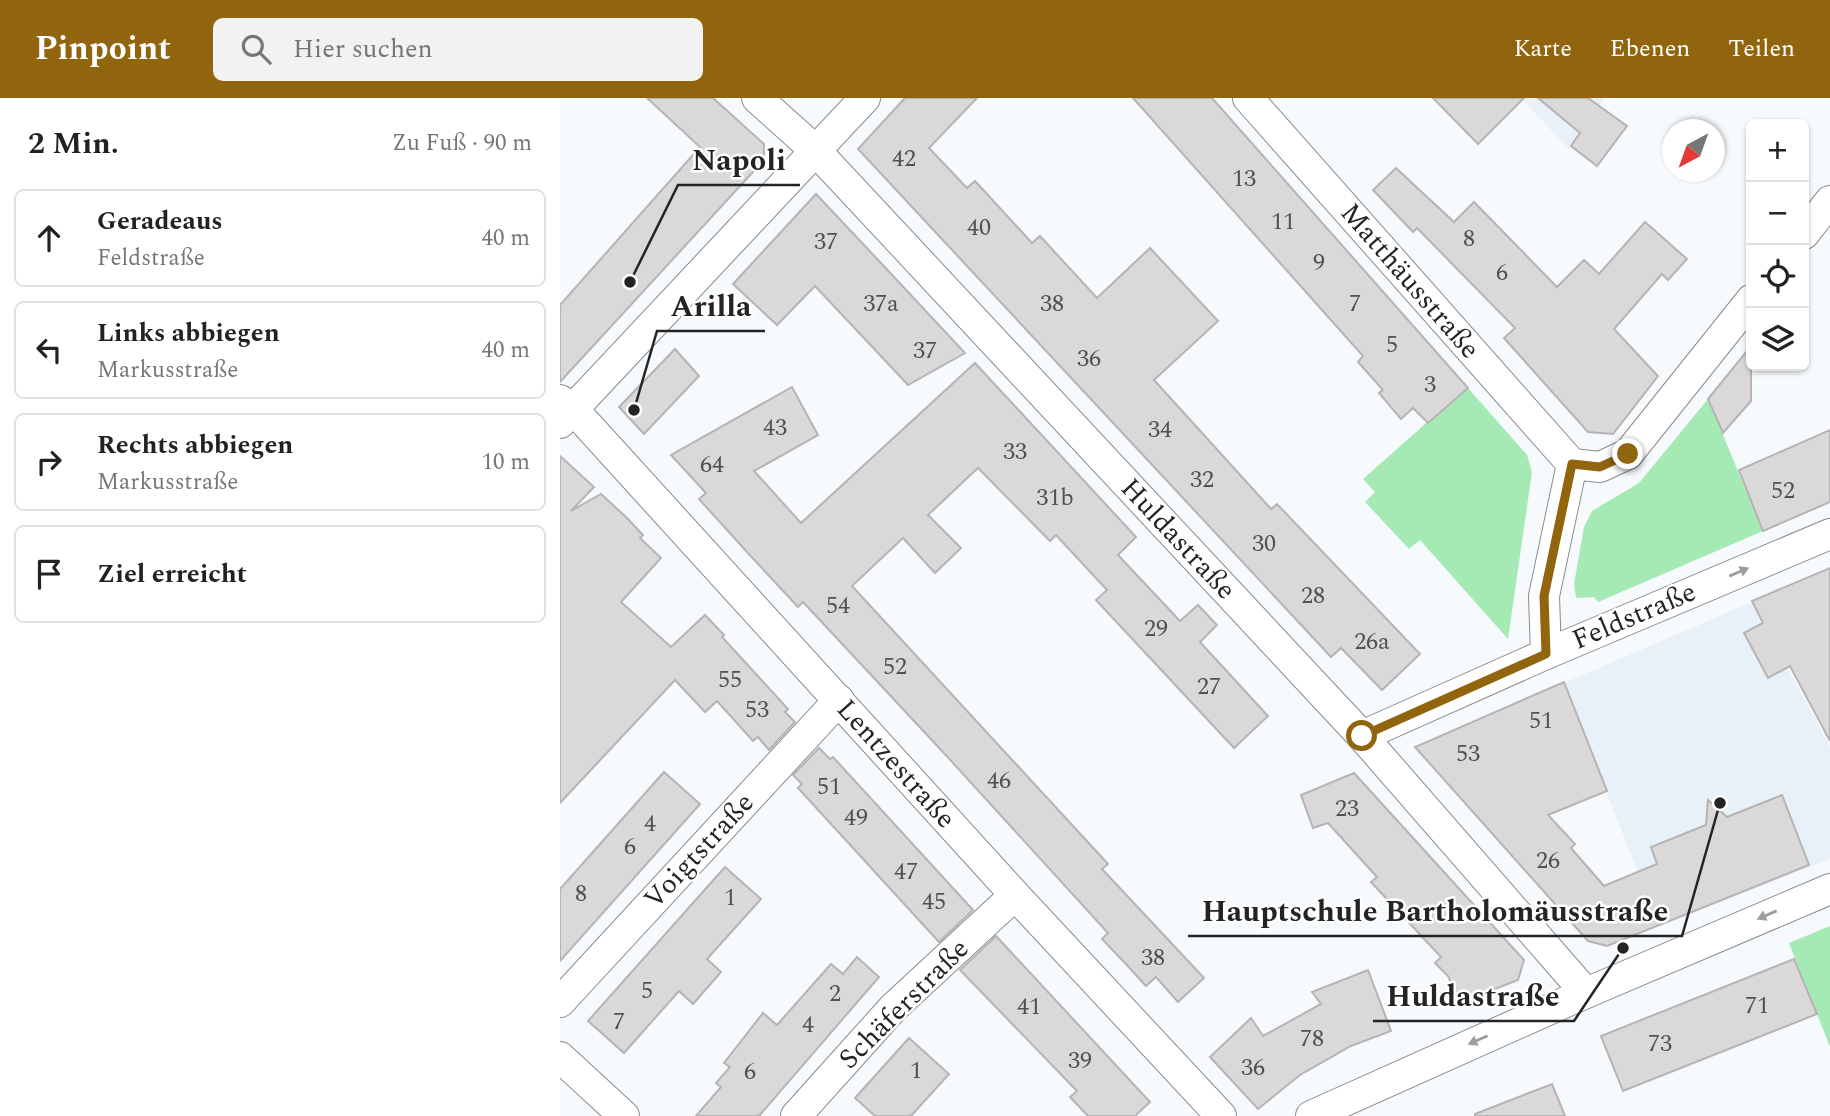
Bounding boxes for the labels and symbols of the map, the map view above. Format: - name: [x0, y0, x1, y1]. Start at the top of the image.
- north arrow: [1662, 119, 1725, 182]
- callout: Napoli: [678, 134, 800, 185]
- text: Napoli: [692, 138, 786, 184]
- house number: 42: [892, 141, 916, 177]
- house number: 13: [1232, 161, 1256, 197]
- street label: Matthäusstraße: [1330, 193, 1490, 369]
- house number: 11: [1271, 204, 1295, 240]
- house number: 40: [967, 210, 991, 246]
- house number: 8: [1463, 221, 1475, 257]
- house number: 37: [814, 224, 838, 260]
- house number: 9: [1313, 245, 1325, 281]
- house number: 6: [1496, 255, 1508, 291]
- callout: Arilla: [657, 280, 765, 331]
- text: Arilla: [671, 284, 752, 330]
- house number: 37a: [863, 286, 899, 322]
- house number: 38: [1040, 286, 1064, 322]
- house number: 7: [1349, 286, 1361, 322]
- house number: 5: [1386, 327, 1398, 363]
- house number: 37: [913, 333, 937, 369]
- house number: 36: [1077, 341, 1101, 377]
- house number: 3: [1424, 367, 1436, 403]
- house number: 43: [763, 410, 787, 446]
- house number: 34: [1148, 412, 1172, 448]
- house number: 33: [1003, 434, 1027, 470]
- route end: [1612, 438, 1643, 469]
- house number: 64: [700, 447, 724, 483]
- house number: 32: [1190, 462, 1214, 498]
- street label: Huldastraße: [1110, 468, 1246, 610]
- house number: 52: [1771, 473, 1795, 509]
- house number: 31b: [1036, 480, 1074, 516]
- house number: 30: [1252, 526, 1276, 562]
- one-way arrow: [1729, 566, 1750, 577]
- street label: Feldstraße: [1565, 571, 1703, 661]
- house number: 28: [1301, 578, 1325, 614]
- house number: 54: [826, 588, 850, 624]
- house number: 29: [1144, 611, 1168, 647]
- house number: 26a: [1354, 624, 1390, 660]
- house number: 52: [883, 649, 907, 685]
- house number: 55: [718, 662, 742, 698]
- house number: 27: [1197, 669, 1221, 705]
- street label: Lentzestraße: [826, 690, 966, 838]
- house number: 53: [745, 692, 769, 728]
- house number: 51: [1529, 703, 1553, 739]
- route start: [1346, 720, 1377, 751]
- house number: 53: [1456, 736, 1480, 772]
- house number: 46: [987, 763, 1011, 799]
- house number: 51: [817, 769, 841, 805]
- street label: Voigtstraße: [634, 783, 764, 919]
- house number: 23: [1335, 791, 1359, 827]
- house number: 49: [844, 800, 868, 836]
- house number: 4: [644, 806, 656, 842]
- house number: 6: [624, 829, 636, 865]
- house number: 26: [1536, 843, 1560, 879]
- house number: 47: [894, 854, 918, 890]
- house number: 8: [575, 876, 587, 912]
- house number: 1: [724, 880, 736, 916]
- house number: 45: [922, 884, 946, 920]
- callout: Hauptschule Bartholomäusstraße: [1188, 885, 1682, 936]
- text: Hauptschule Bartholomäusstraße: [1202, 889, 1668, 935]
- one-way arrow: [1756, 910, 1777, 921]
- street label: Schäferstraße: [829, 929, 979, 1079]
- house number: 38: [1141, 940, 1165, 976]
- callout: Huldastraße: [1373, 970, 1574, 1021]
- house number: 5: [641, 973, 653, 1009]
- text: Huldastraße: [1386, 974, 1560, 1020]
- house number: 2: [829, 976, 841, 1012]
- house number: 71: [1745, 988, 1769, 1024]
- house number: 41: [1017, 989, 1041, 1025]
- house number: 7: [613, 1004, 625, 1040]
- house number: 4: [802, 1007, 814, 1043]
- house number: 78: [1300, 1021, 1324, 1057]
- house number: 73: [1648, 1026, 1672, 1062]
- one-way arrow: [1468, 1035, 1489, 1046]
- house number: 39: [1068, 1043, 1092, 1079]
- house number: 36: [1241, 1050, 1265, 1086]
- house number: 1: [910, 1053, 922, 1089]
- house number: 6: [744, 1054, 756, 1090]

